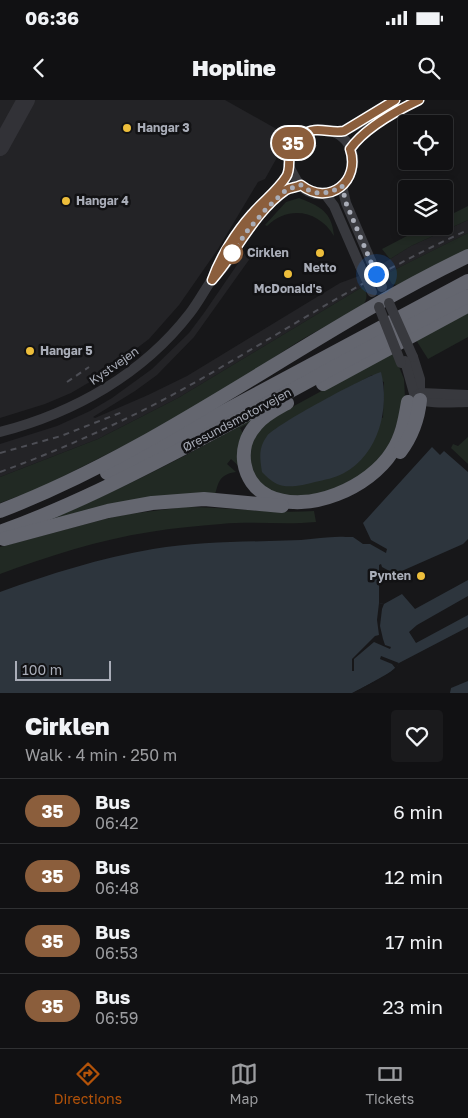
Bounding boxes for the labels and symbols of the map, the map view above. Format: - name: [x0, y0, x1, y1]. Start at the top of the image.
- place label: Hangar 3: [137, 120, 190, 135]
- marker: Hangar 3: [121, 122, 133, 134]
- line badge: 35: [270, 127, 316, 159]
- place label: Hangar 4: [76, 193, 129, 208]
- marker: Hangar 4: [60, 195, 72, 207]
- marker: Cirklen: [221, 242, 243, 264]
- place label: Cirklen: [247, 245, 289, 260]
- marker: Netto: [314, 247, 326, 259]
- place label: Netto: [304, 260, 336, 275]
- your location: [364, 262, 389, 287]
- marker: McDonald's: [282, 268, 294, 280]
- place label: McDonald's: [254, 281, 323, 296]
- place label: Hangar 5: [40, 343, 93, 358]
- street label: Kystvejen: [86, 343, 141, 388]
- marker: Hangar 5: [24, 345, 36, 357]
- street label: Øresundsmotorvejen: [180, 385, 294, 455]
- place label: Pynten: [369, 568, 411, 583]
- marker: Pynten: [415, 570, 427, 582]
- scale bar: [15, 658, 111, 681]

